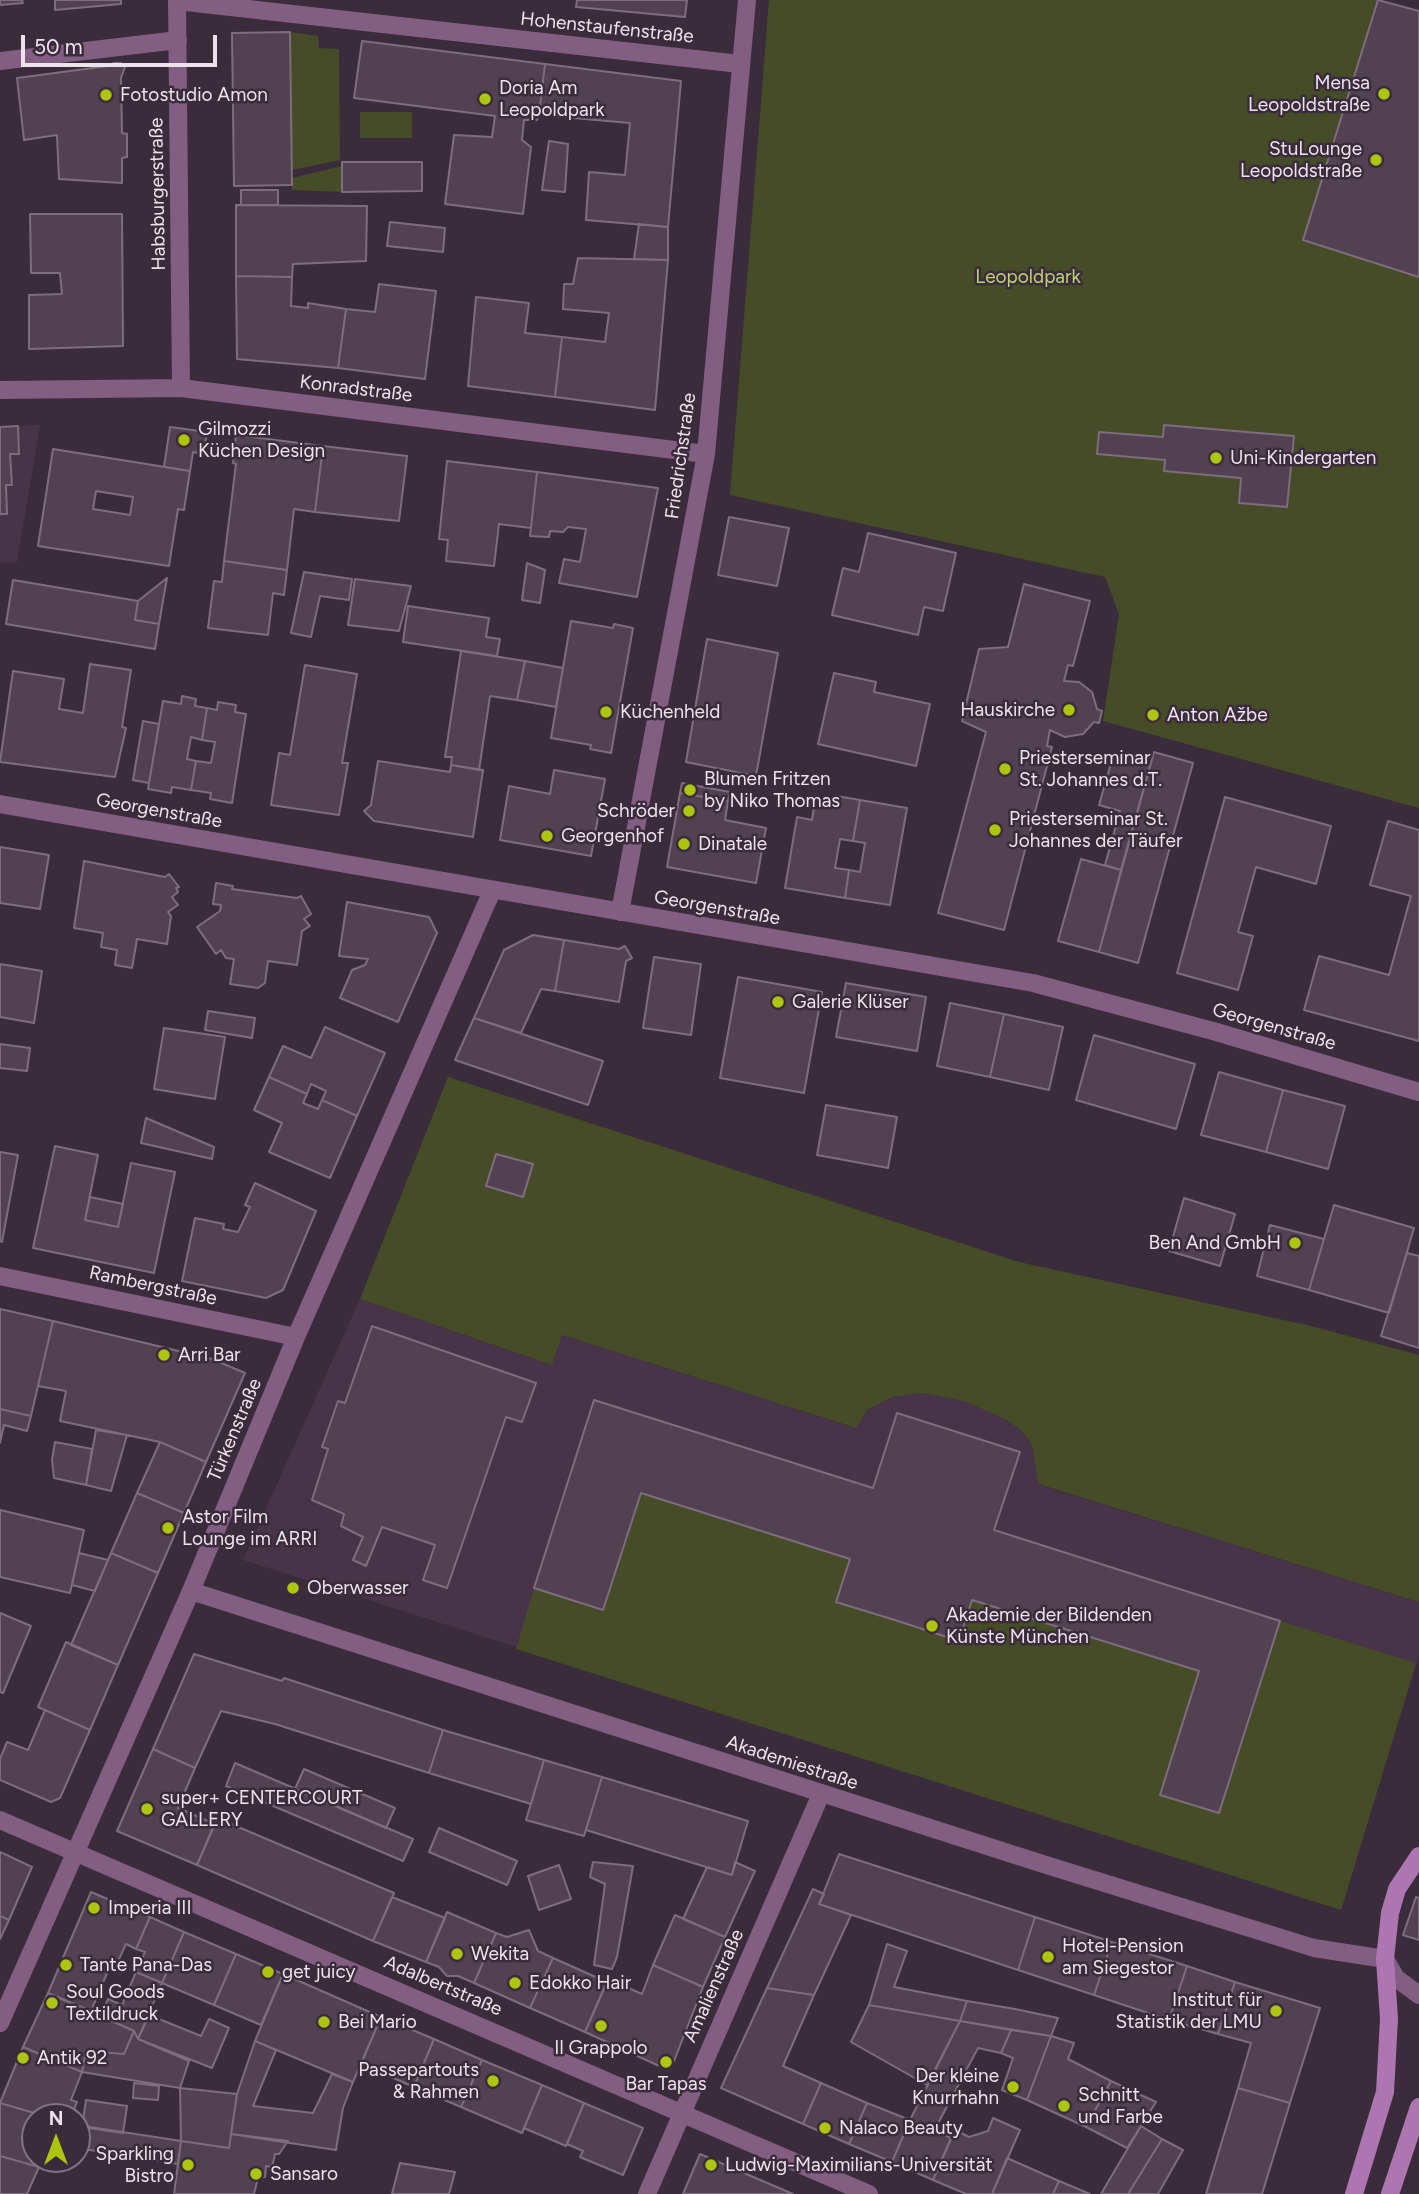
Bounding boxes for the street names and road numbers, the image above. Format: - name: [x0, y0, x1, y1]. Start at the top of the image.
- street label: Hohenstaufenstraße: [519, 8, 695, 48]
- street label: Habsburgerstraße: [145, 117, 171, 271]
- street label: Konradstraße: [298, 371, 414, 407]
- street label: Friedrichstraße: [661, 391, 701, 521]
- street label: Georgenstraße: [94, 789, 224, 833]
- street label: Georgenstraße: [652, 886, 782, 930]
- street label: Georgenstraße: [1210, 998, 1338, 1056]
- street label: Rambergstraße: [87, 1261, 219, 1311]
- street label: Türkenstraße: [203, 1375, 267, 1485]
- street label: Akademiestraße: [723, 1731, 861, 1795]
- street label: Amalienstraße: [679, 1926, 749, 2046]
- street label: Adalbertstraße: [381, 1951, 505, 2021]

